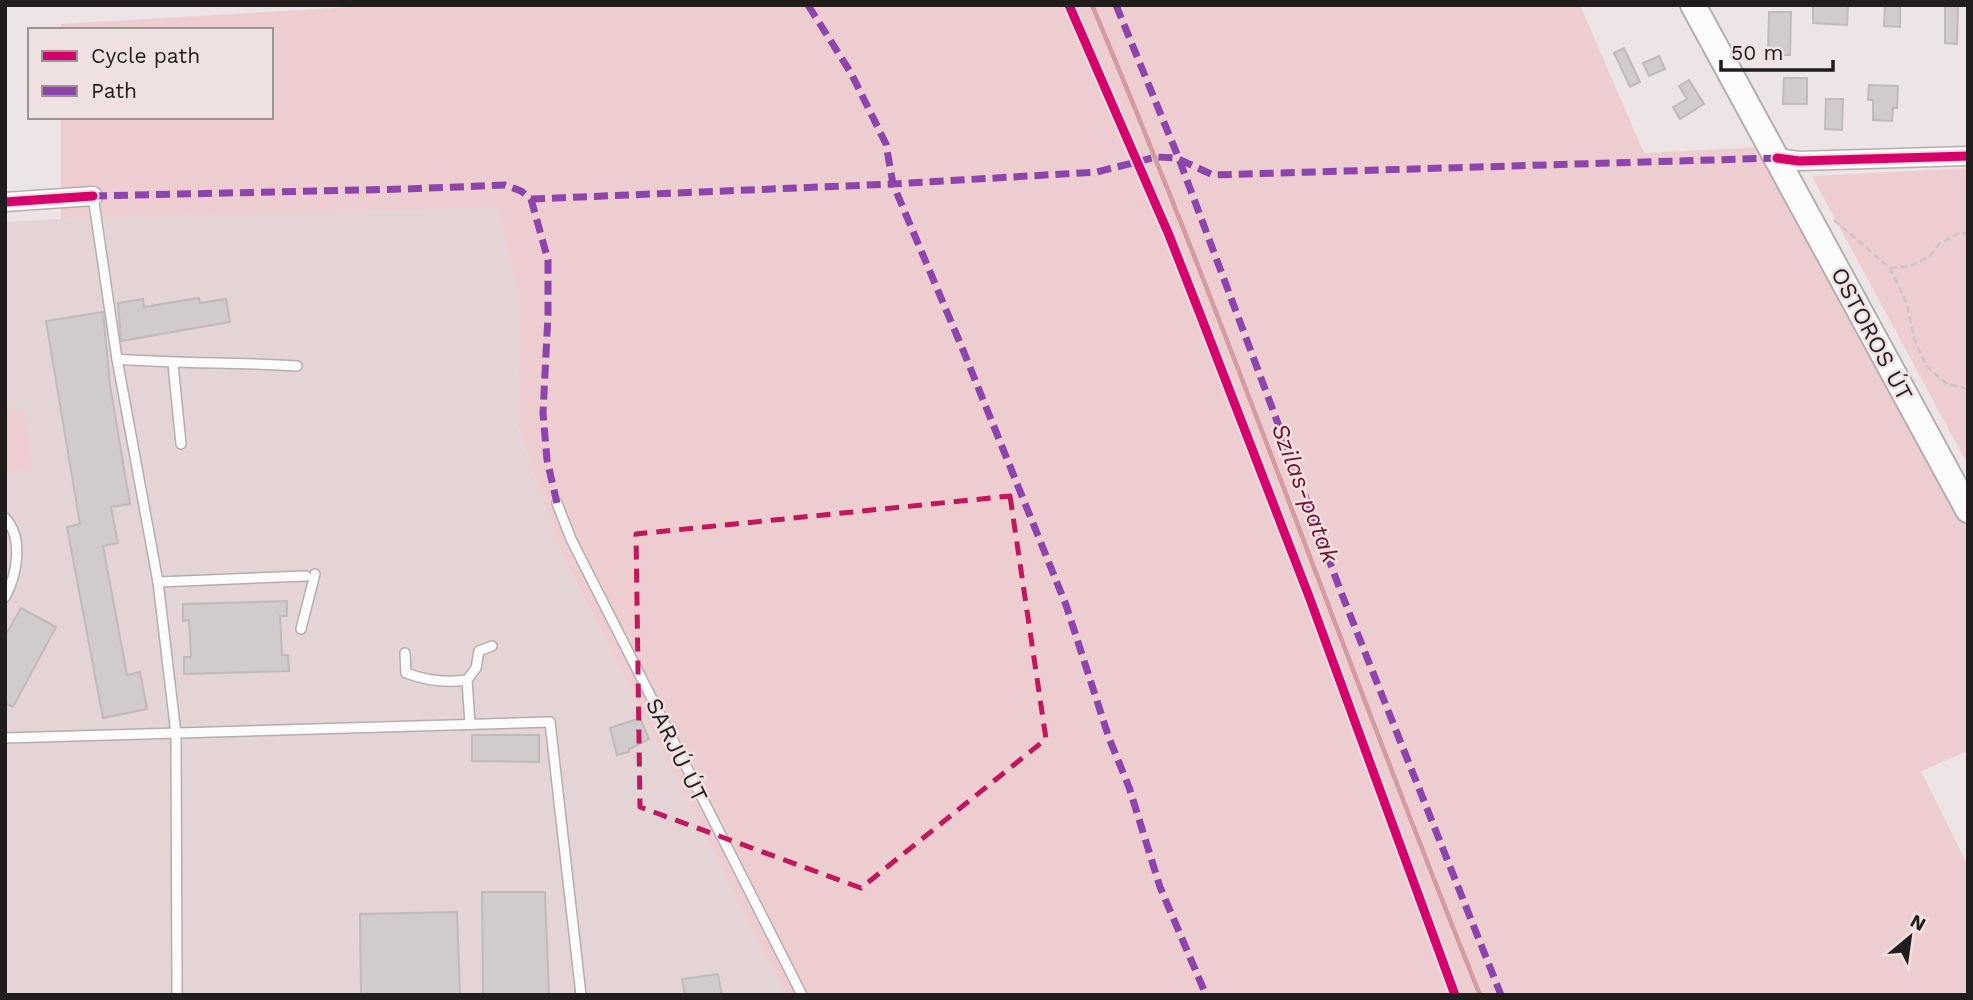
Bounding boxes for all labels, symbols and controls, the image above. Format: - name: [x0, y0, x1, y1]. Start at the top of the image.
- legend: [28, 28, 273, 119]
- scale bar: [1721, 28, 1833, 72]
- text: 50 m: [1731, 40, 1783, 65]
- text: Cycle path: [91, 43, 200, 68]
- text: Path: [91, 78, 137, 103]
- street label: OSTOROS ÚT: [1825, 263, 1918, 406]
- water label: Szilas-patak: [1266, 419, 1345, 568]
- street label: SARJÚ ÚT: [640, 694, 713, 807]
- north arrow: [1875, 902, 1945, 972]
- text: N: [1906, 909, 1930, 936]

